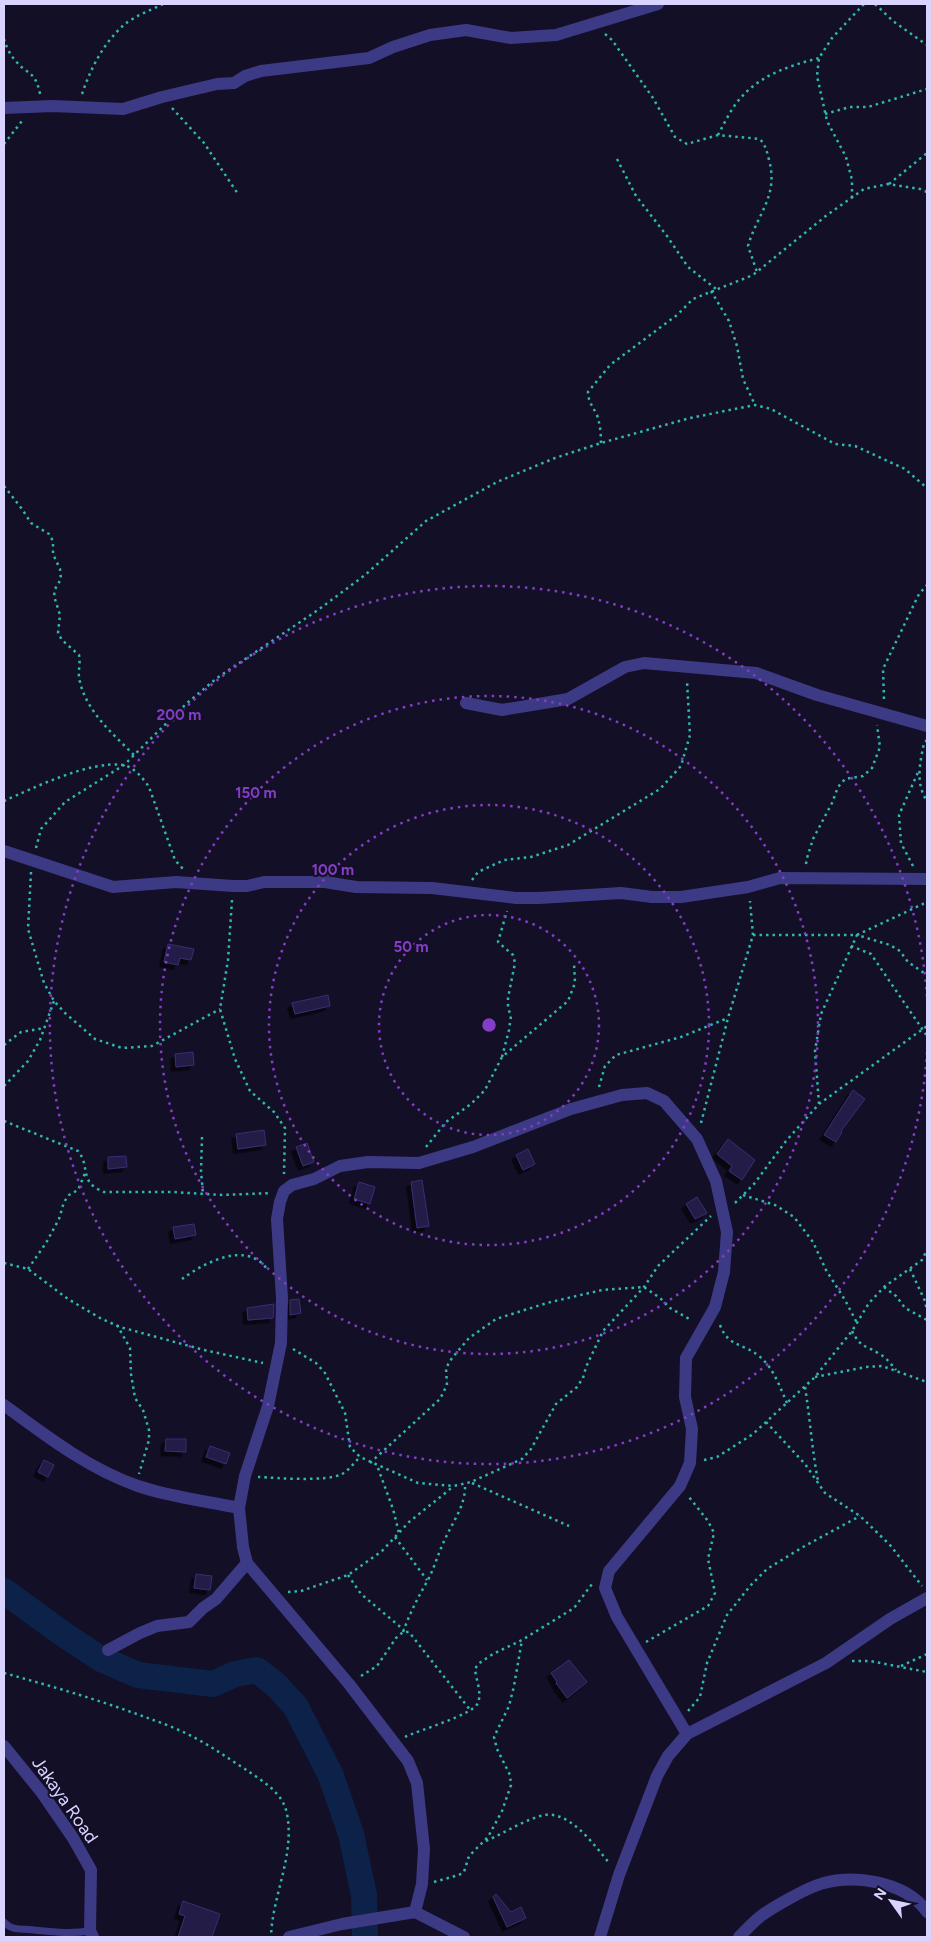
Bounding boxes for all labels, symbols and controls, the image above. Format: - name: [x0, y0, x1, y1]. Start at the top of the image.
- text: 200 m: [157, 706, 201, 724]
- text: 150 m: [235, 784, 277, 802]
- text: 100 m: [312, 861, 354, 879]
- text: 50 m: [393, 938, 429, 956]
- centre of rings: [480, 1016, 498, 1034]
- street label: Jakaya Road: [27, 1753, 103, 1847]
- north arrow: [866, 1876, 916, 1926]
- text: N: [870, 1885, 891, 1903]

